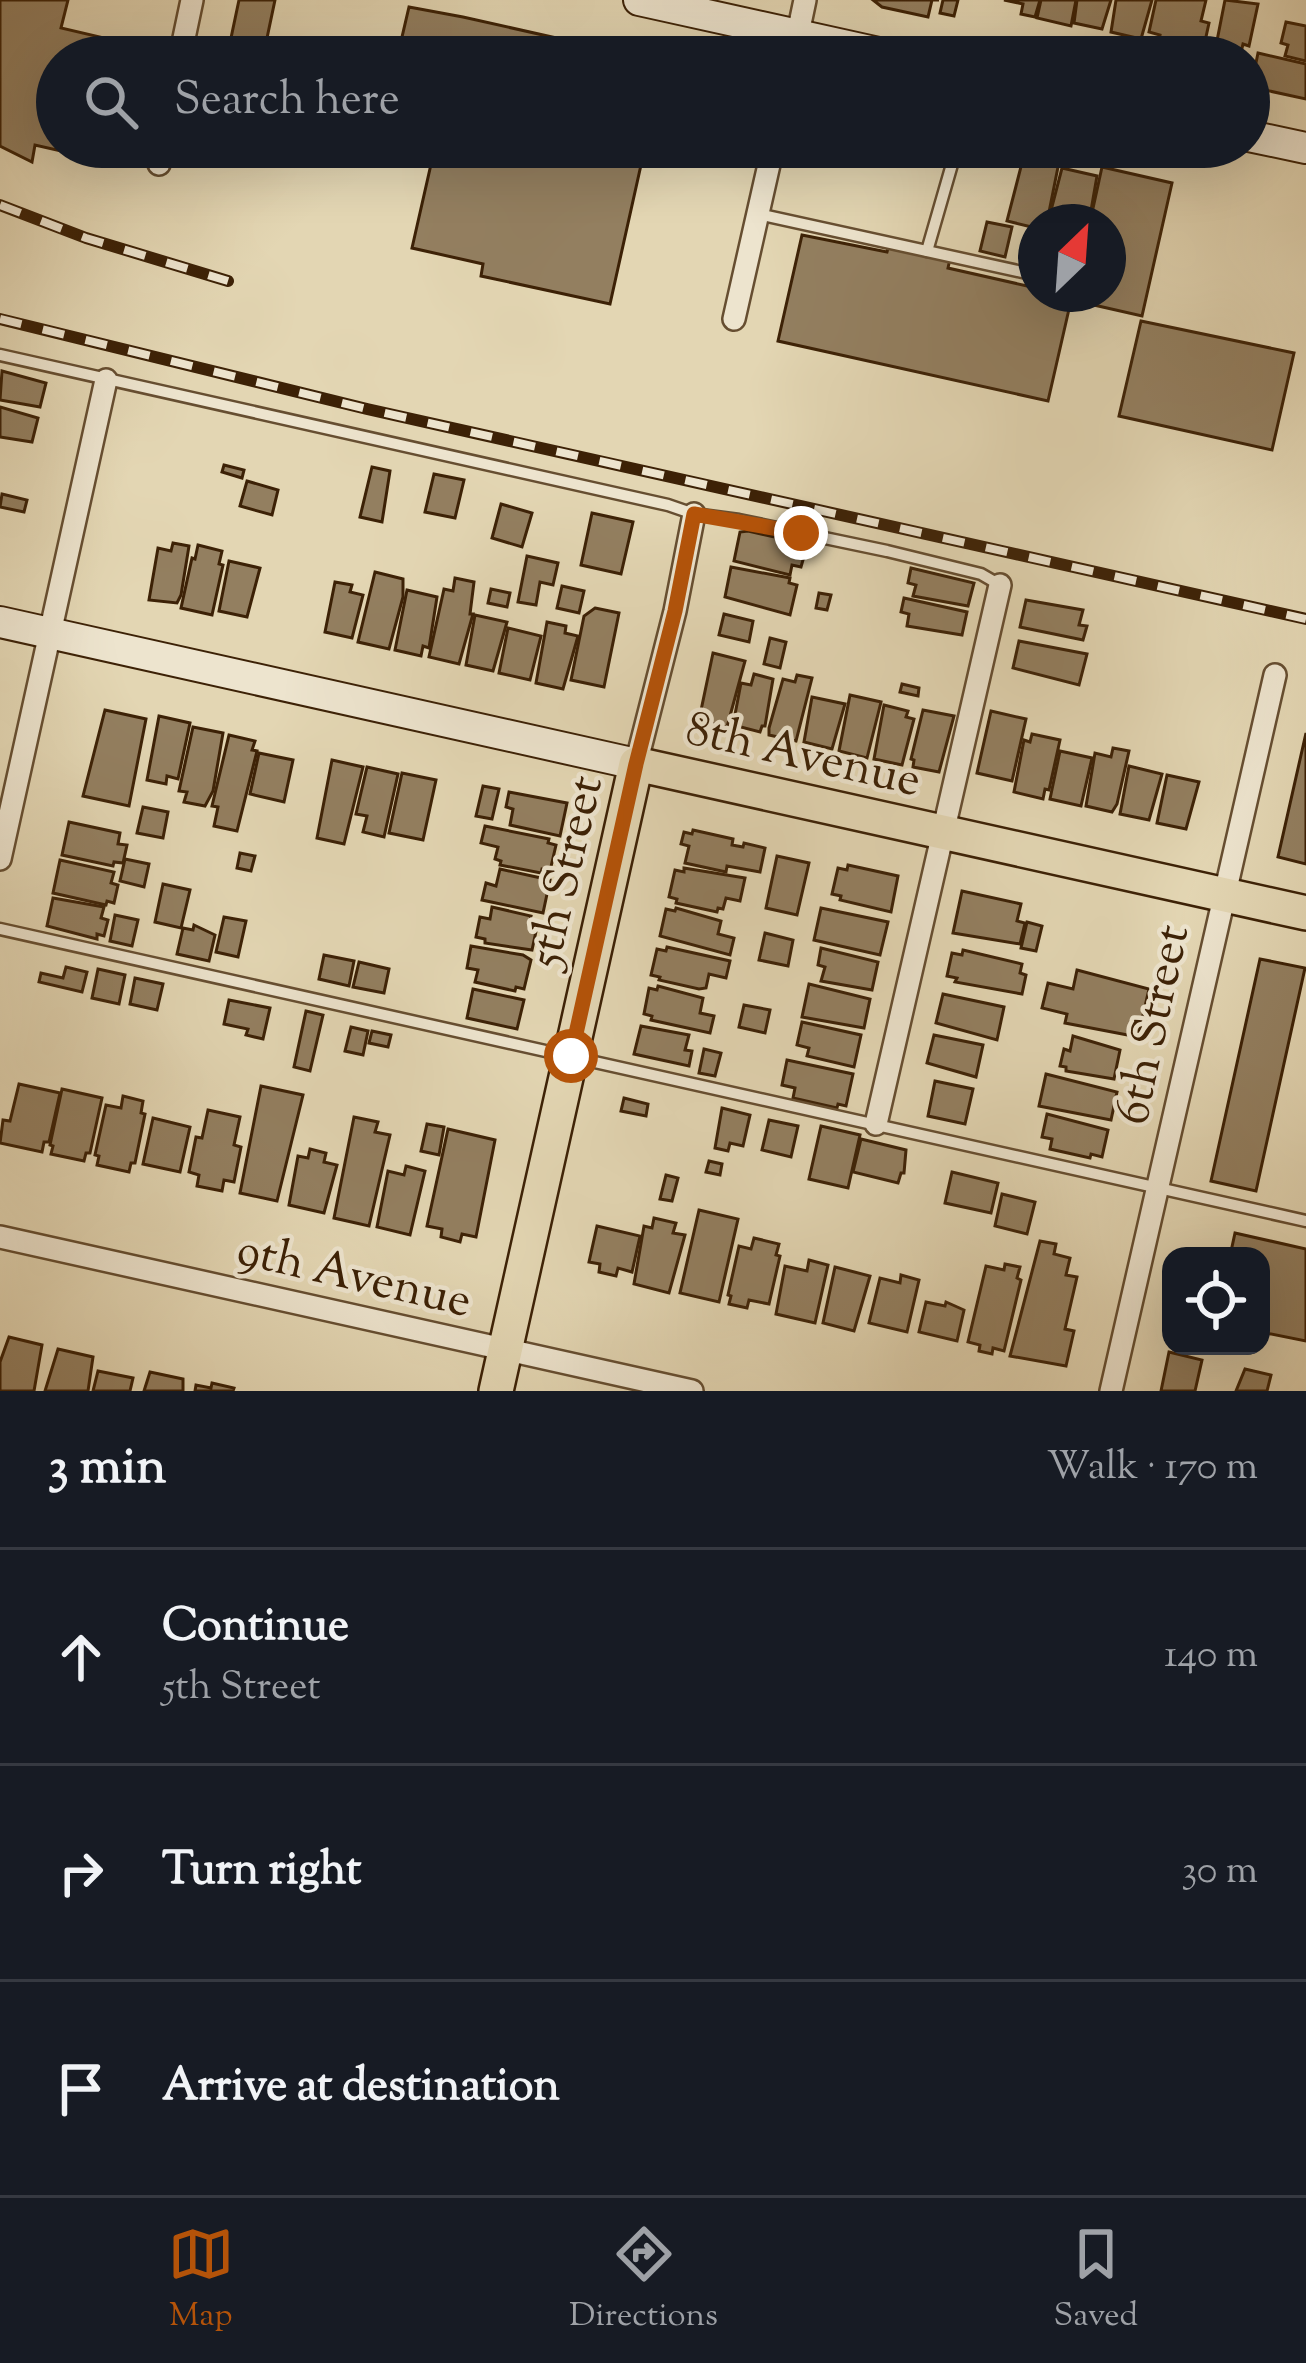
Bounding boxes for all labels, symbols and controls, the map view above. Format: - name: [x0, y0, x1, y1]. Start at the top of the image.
- search box: [36, 36, 1270, 168]
- icon: search: [78, 69, 144, 135]
- text: Search here: [174, 70, 400, 135]
- north arrow: [1018, 204, 1126, 312]
- route end: [774, 506, 828, 560]
- street label: 8th Avenue: [678, 697, 927, 818]
- street label: 5th Street: [512, 769, 624, 978]
- street label: 6th Street: [1101, 919, 1210, 1131]
- route start: [544, 1029, 598, 1083]
- street label: 9th Avenue: [230, 1218, 478, 1339]
- map controls: [1162, 1247, 1270, 1355]
- button: locate: [1162, 1247, 1270, 1355]
- text: 3 min: [48, 1433, 166, 1506]
- text: Walk · 170 m: [1047, 1441, 1258, 1497]
- text: Continue: [162, 1596, 349, 1661]
- icon: ahead: [48, 1624, 114, 1690]
- text: 140 m: [1164, 1629, 1258, 1685]
- text: 5th Street: [162, 1661, 321, 1717]
- icon: right: [48, 1840, 114, 1906]
- text: Turn right: [162, 1840, 361, 1905]
- text: 30 m: [1181, 1845, 1258, 1901]
- icon: arrive: [48, 2056, 114, 2122]
- text: Arrive at destination: [162, 2056, 560, 2121]
- tab: Map: [168, 2221, 234, 2341]
- tab: Directions: [569, 2221, 718, 2341]
- tab: Saved: [1054, 2221, 1138, 2341]

